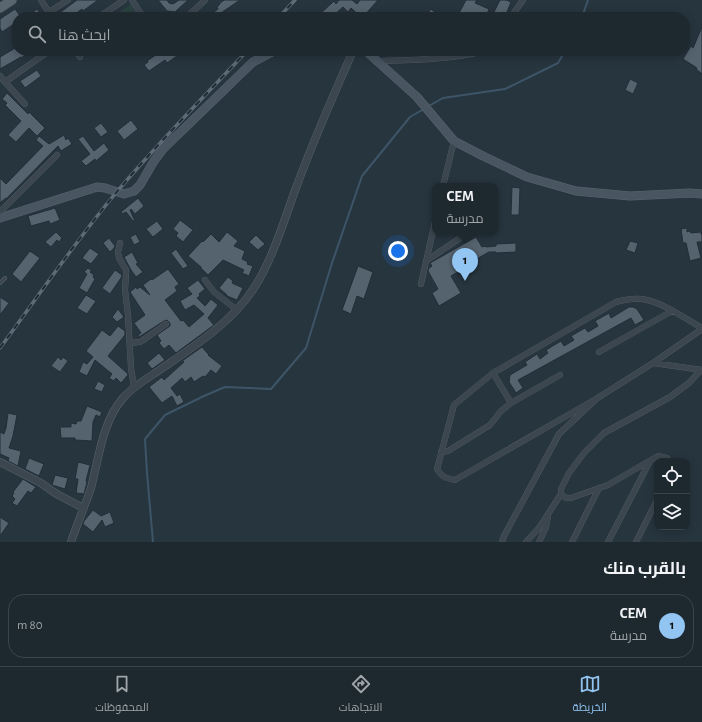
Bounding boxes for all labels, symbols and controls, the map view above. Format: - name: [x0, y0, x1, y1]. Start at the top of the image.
- search box: [12, 12, 690, 56]
- icon: search: [26, 23, 48, 45]
- text: ابحث هنا: [58, 28, 111, 43]
- popup: [432, 183, 498, 235]
- text: CEM: [447, 189, 474, 204]
- text: مدرسة: [447, 213, 484, 226]
- your location: [388, 241, 408, 261]
- pin: 1: [452, 248, 478, 281]
- map controls: [654, 458, 690, 530]
- button: locate: [654, 458, 690, 494]
- button: layers: [654, 494, 690, 530]
- text: بالقرب منك: [603, 560, 686, 577]
- text: CEM: [620, 606, 647, 621]
- text: 80 m: [17, 619, 43, 632]
- text: 1: [670, 619, 674, 632]
- text: مدرسة: [610, 630, 647, 643]
- tab: المحفوظات: [95, 673, 149, 717]
- tab: الاتجاهات: [339, 673, 382, 717]
- tab: الخريطة: [573, 673, 607, 717]

